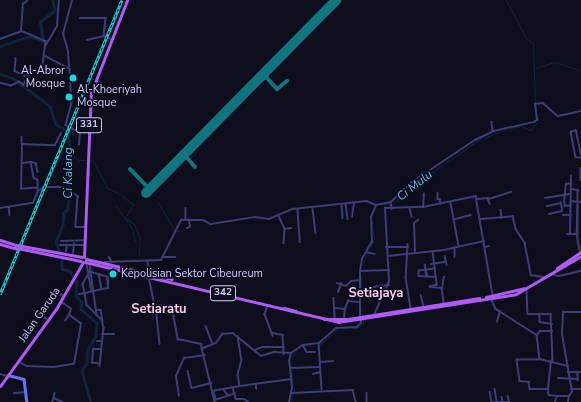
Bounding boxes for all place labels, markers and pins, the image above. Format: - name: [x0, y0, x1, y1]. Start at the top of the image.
- place label: Al-Abror Mosque: [21, 65, 65, 91]
- marker: Al-Abror Mosque: [68, 73, 78, 83]
- place label: Al-Khoeriyah Mosque: [77, 84, 142, 110]
- marker: Al-Khoeriyah Mosque: [64, 92, 74, 102]
- place label: Kepolisian Sektor Cibeureum: [121, 267, 263, 281]
- marker: Kepolisian Sektor Cibeureum: [108, 269, 118, 279]

